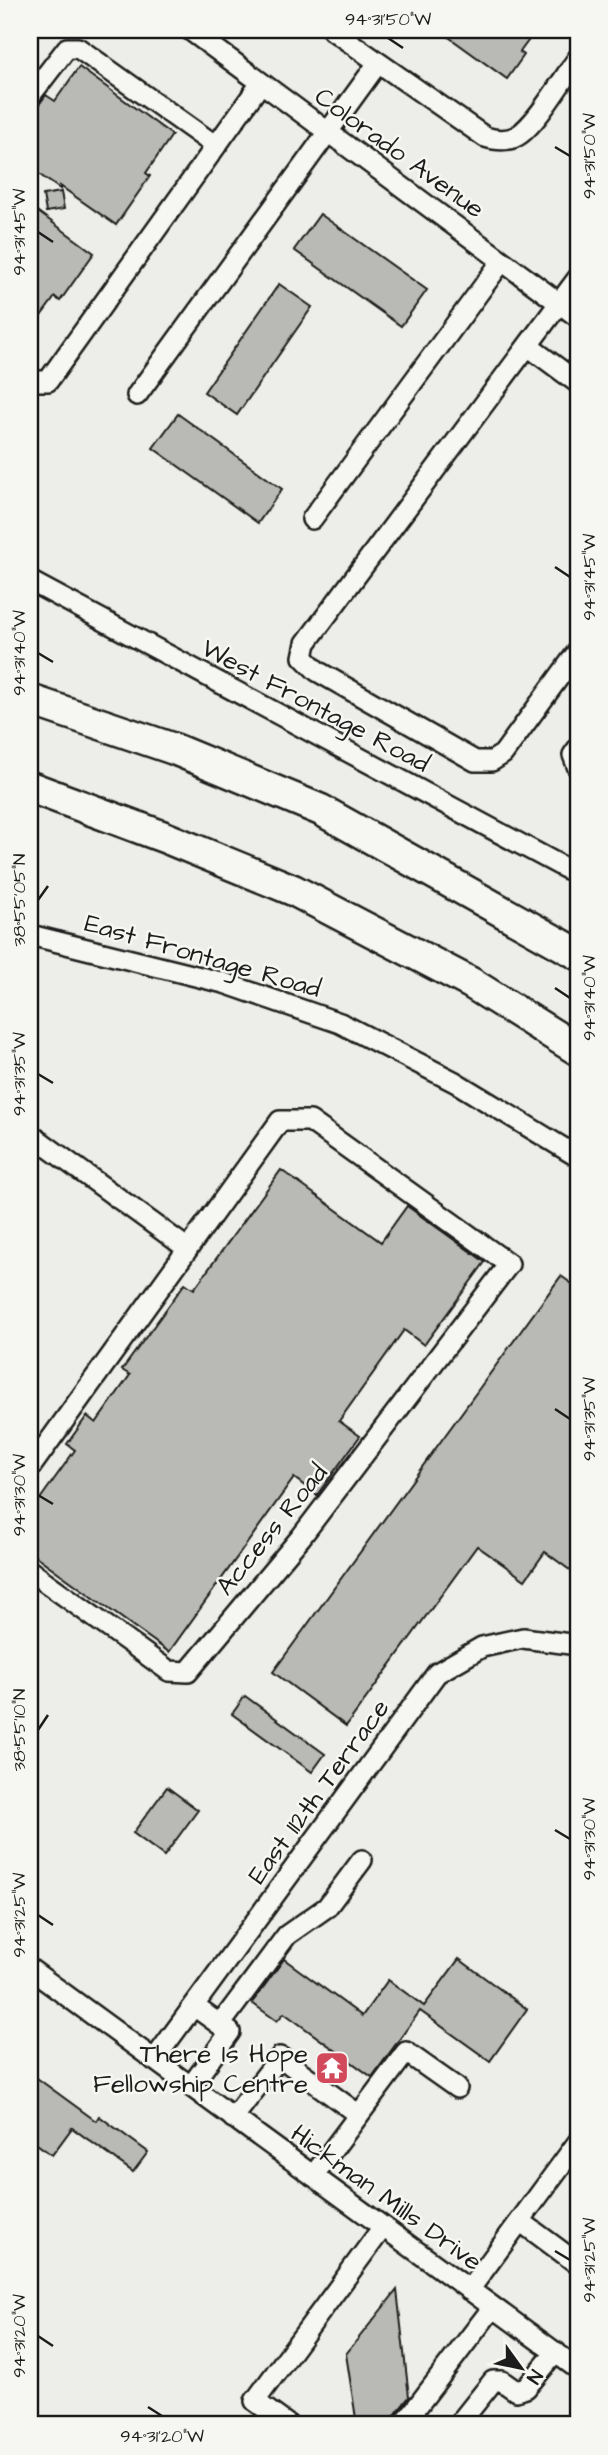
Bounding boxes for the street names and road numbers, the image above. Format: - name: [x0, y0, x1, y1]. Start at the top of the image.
- street label: Colorado Avenue: [307, 79, 492, 227]
- street label: West Frontage Road: [194, 630, 436, 783]
- street label: East Frontage Road: [80, 905, 325, 1009]
- street label: Access Road: [207, 1456, 336, 1603]
- street label: East 112th Terrace: [239, 1692, 398, 1891]
- street label: Hickman Mills Drive: [283, 2116, 490, 2280]

